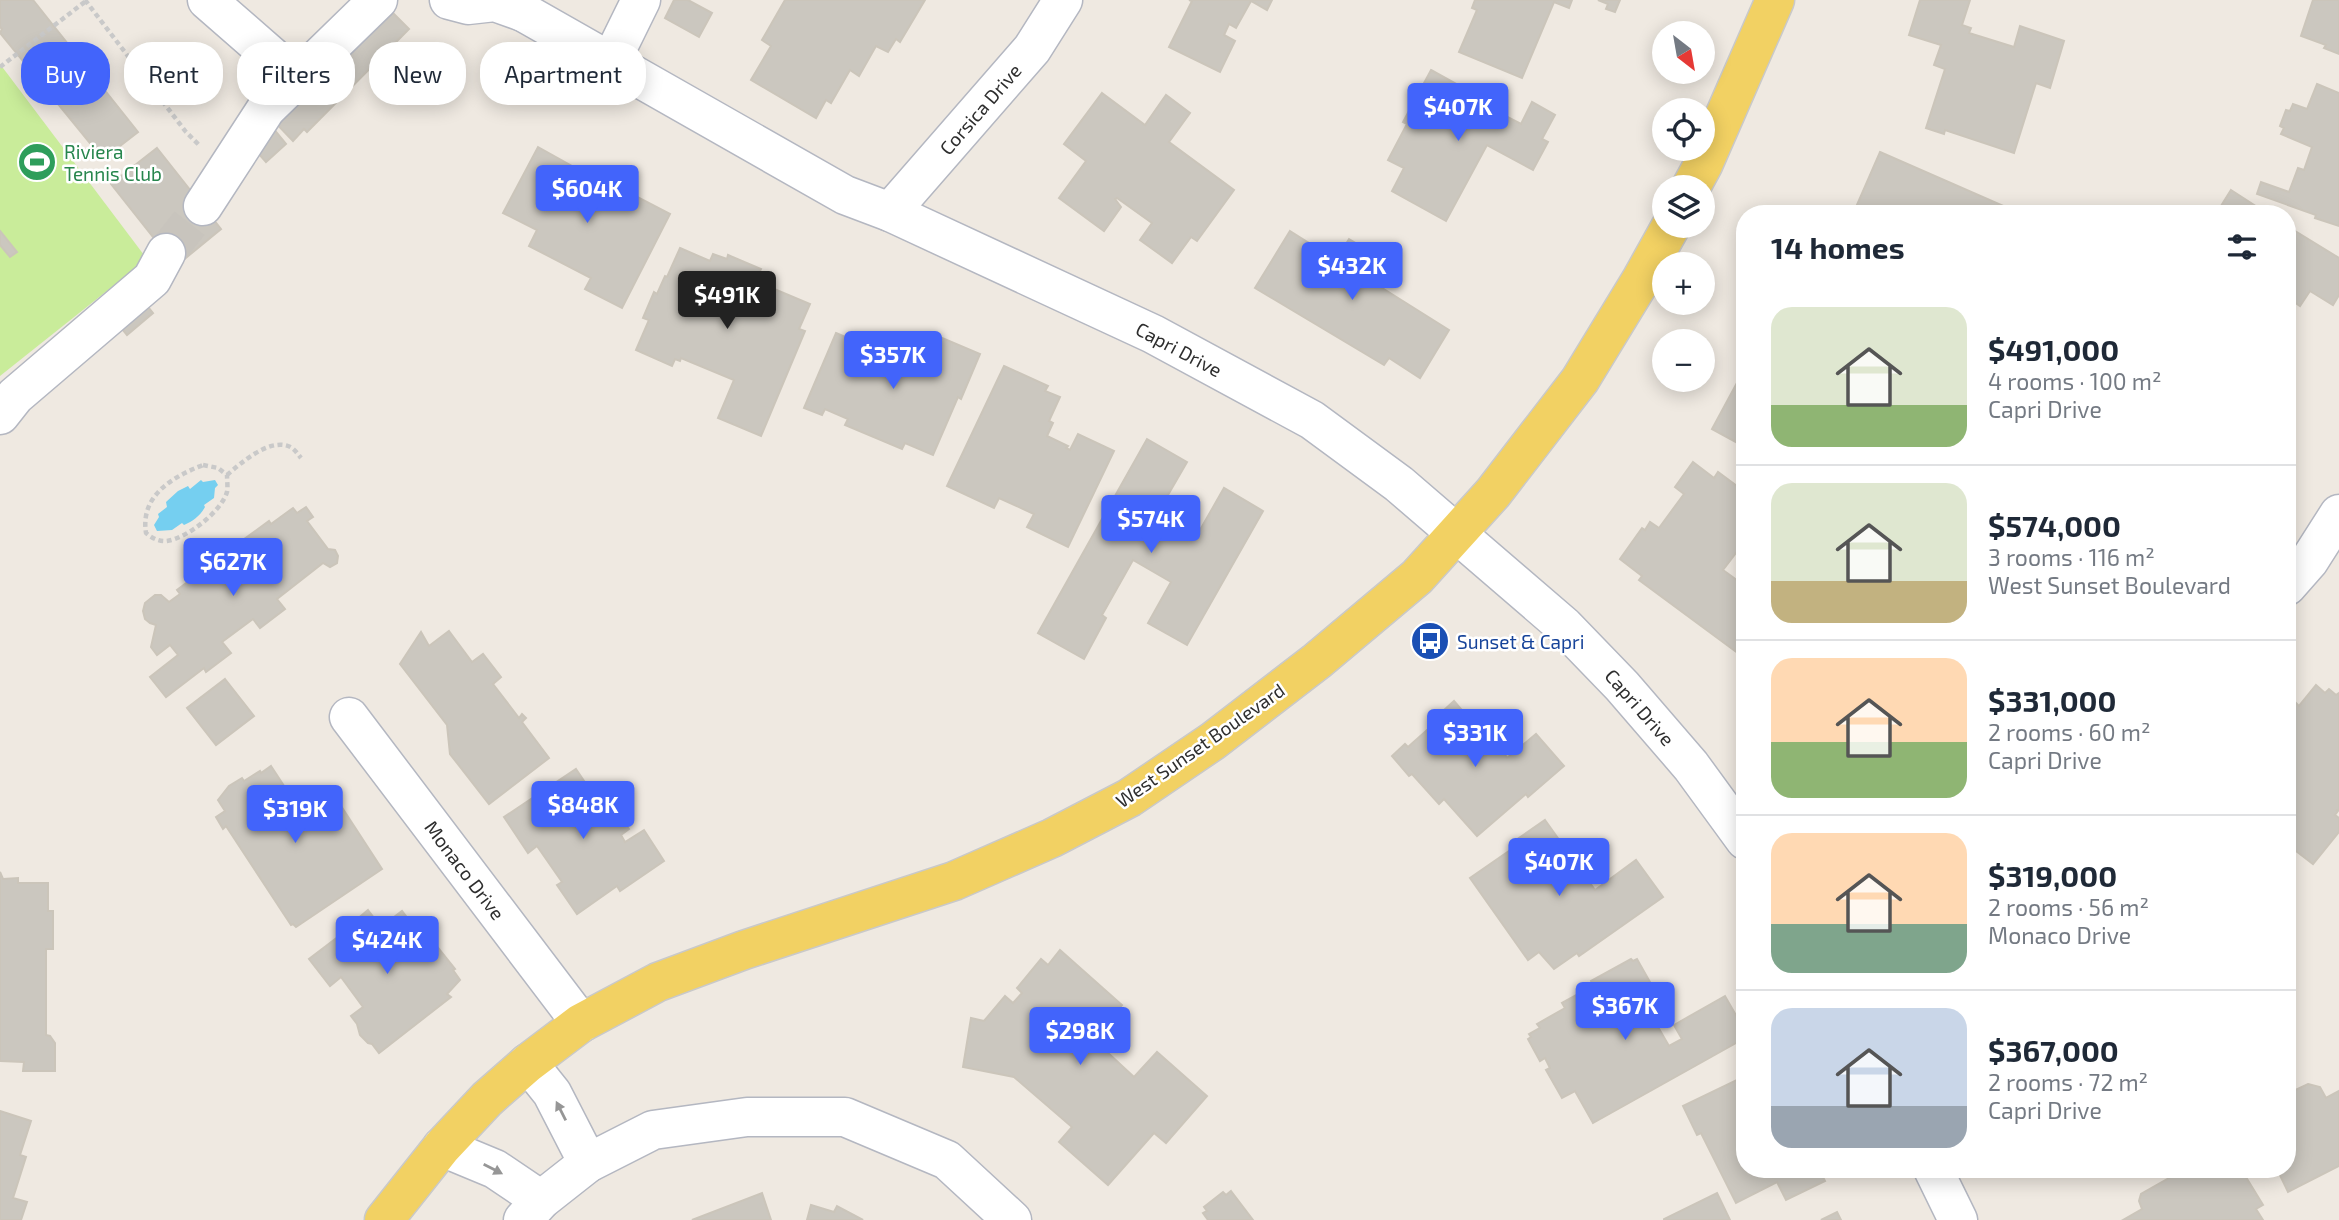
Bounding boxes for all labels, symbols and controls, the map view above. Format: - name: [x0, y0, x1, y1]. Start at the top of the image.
- north arrow: [1652, 21, 1715, 84]
- map controls: [1652, 21, 1715, 392]
- chip: Buy: [21, 42, 110, 105]
- chip: Rent: [124, 42, 223, 105]
- chip: Filters: [237, 42, 355, 105]
- chip: New: [369, 42, 466, 105]
- chip: Apartment: [480, 42, 646, 105]
- street label: Corsica Drive: [934, 59, 1026, 159]
- pin: $407K: [1409, 83, 1507, 143]
- text: $407K: [1423, 92, 1493, 120]
- button: locate: [1652, 98, 1715, 161]
- place label: Riviera Tennis Club: [64, 140, 162, 185]
- sports icon: Riviera Tennis Club: [16, 141, 58, 183]
- pin: $604K: [538, 166, 636, 225]
- text: $604K: [552, 174, 622, 202]
- button: layers: [1652, 175, 1715, 238]
- icon: filters: [2223, 228, 2261, 266]
- text: 14 homes: [1771, 229, 1905, 265]
- pin: $432K: [1303, 243, 1401, 302]
- text: $432K: [1318, 251, 1386, 279]
- button: +: [1652, 252, 1715, 315]
- pin: $491K: [678, 272, 776, 331]
- text: $491K: [694, 280, 760, 308]
- street label: Capri Drive: [1132, 317, 1226, 381]
- button: −: [1652, 329, 1715, 392]
- text: $491,000: [1988, 331, 2119, 367]
- pin: $357K: [844, 332, 942, 391]
- icon: home: [1827, 335, 1911, 419]
- text: $357K: [860, 340, 926, 368]
- text: 4 rooms · 100 m²: [1988, 367, 2162, 395]
- text: Capri Drive: [1988, 395, 2102, 423]
- pin: $574K: [1102, 496, 1200, 555]
- text: $574K: [1117, 504, 1185, 532]
- text: $574,000: [1988, 507, 2121, 543]
- icon: home: [1827, 511, 1911, 595]
- pin: $627K: [184, 538, 282, 598]
- text: 3 rooms · 116 m²: [1988, 543, 2155, 571]
- text: $627K: [200, 547, 267, 575]
- text: West Sunset Boulevard: [1988, 571, 2231, 599]
- bus stop icon: Sunset & Capri: [1409, 620, 1451, 662]
- place label: Sunset & Capri: [1457, 630, 1584, 653]
- street label: Capri Drive: [1600, 664, 1680, 750]
- street label: West Sunset Boulevard: [1111, 678, 1289, 812]
- text: $331,000: [1988, 682, 2116, 718]
- icon: home: [1827, 686, 1911, 770]
- pin: $331K: [1426, 710, 1524, 769]
- text: $331K: [1443, 718, 1507, 746]
- text: 2 rooms · 60 m²: [1988, 718, 2150, 746]
- text: Capri Drive: [1988, 746, 2102, 774]
- pin: $848K: [534, 782, 632, 841]
- pin: $319K: [246, 786, 344, 845]
- text: $848K: [547, 790, 619, 818]
- text: $319K: [263, 794, 327, 822]
- street label: Monaco Drive: [420, 816, 510, 924]
- pin: $407K: [1510, 838, 1608, 898]
- text: $407K: [1524, 847, 1594, 875]
- text: $319,000: [1988, 857, 2117, 893]
- icon: home: [1827, 861, 1911, 945]
- text: 2 rooms · 56 m²: [1988, 893, 2149, 921]
- pin: $424K: [338, 916, 436, 976]
- text: Monaco Drive: [1988, 921, 2131, 949]
- text: $424K: [352, 925, 422, 953]
- pin: $367K: [1576, 982, 1674, 1042]
- text: $367K: [1592, 991, 1658, 1019]
- pin: $298K: [1031, 1007, 1129, 1067]
- text: $298K: [1045, 1016, 1115, 1044]
- text: $367,000: [1988, 1032, 2119, 1068]
- icon: home: [1827, 1036, 1911, 1120]
- text: 2 rooms · 72 m²: [1988, 1068, 2148, 1096]
- text: Capri Drive: [1988, 1096, 2102, 1124]
- one-way arrow: [556, 1101, 567, 1121]
- one-way arrow: [484, 1163, 504, 1175]

